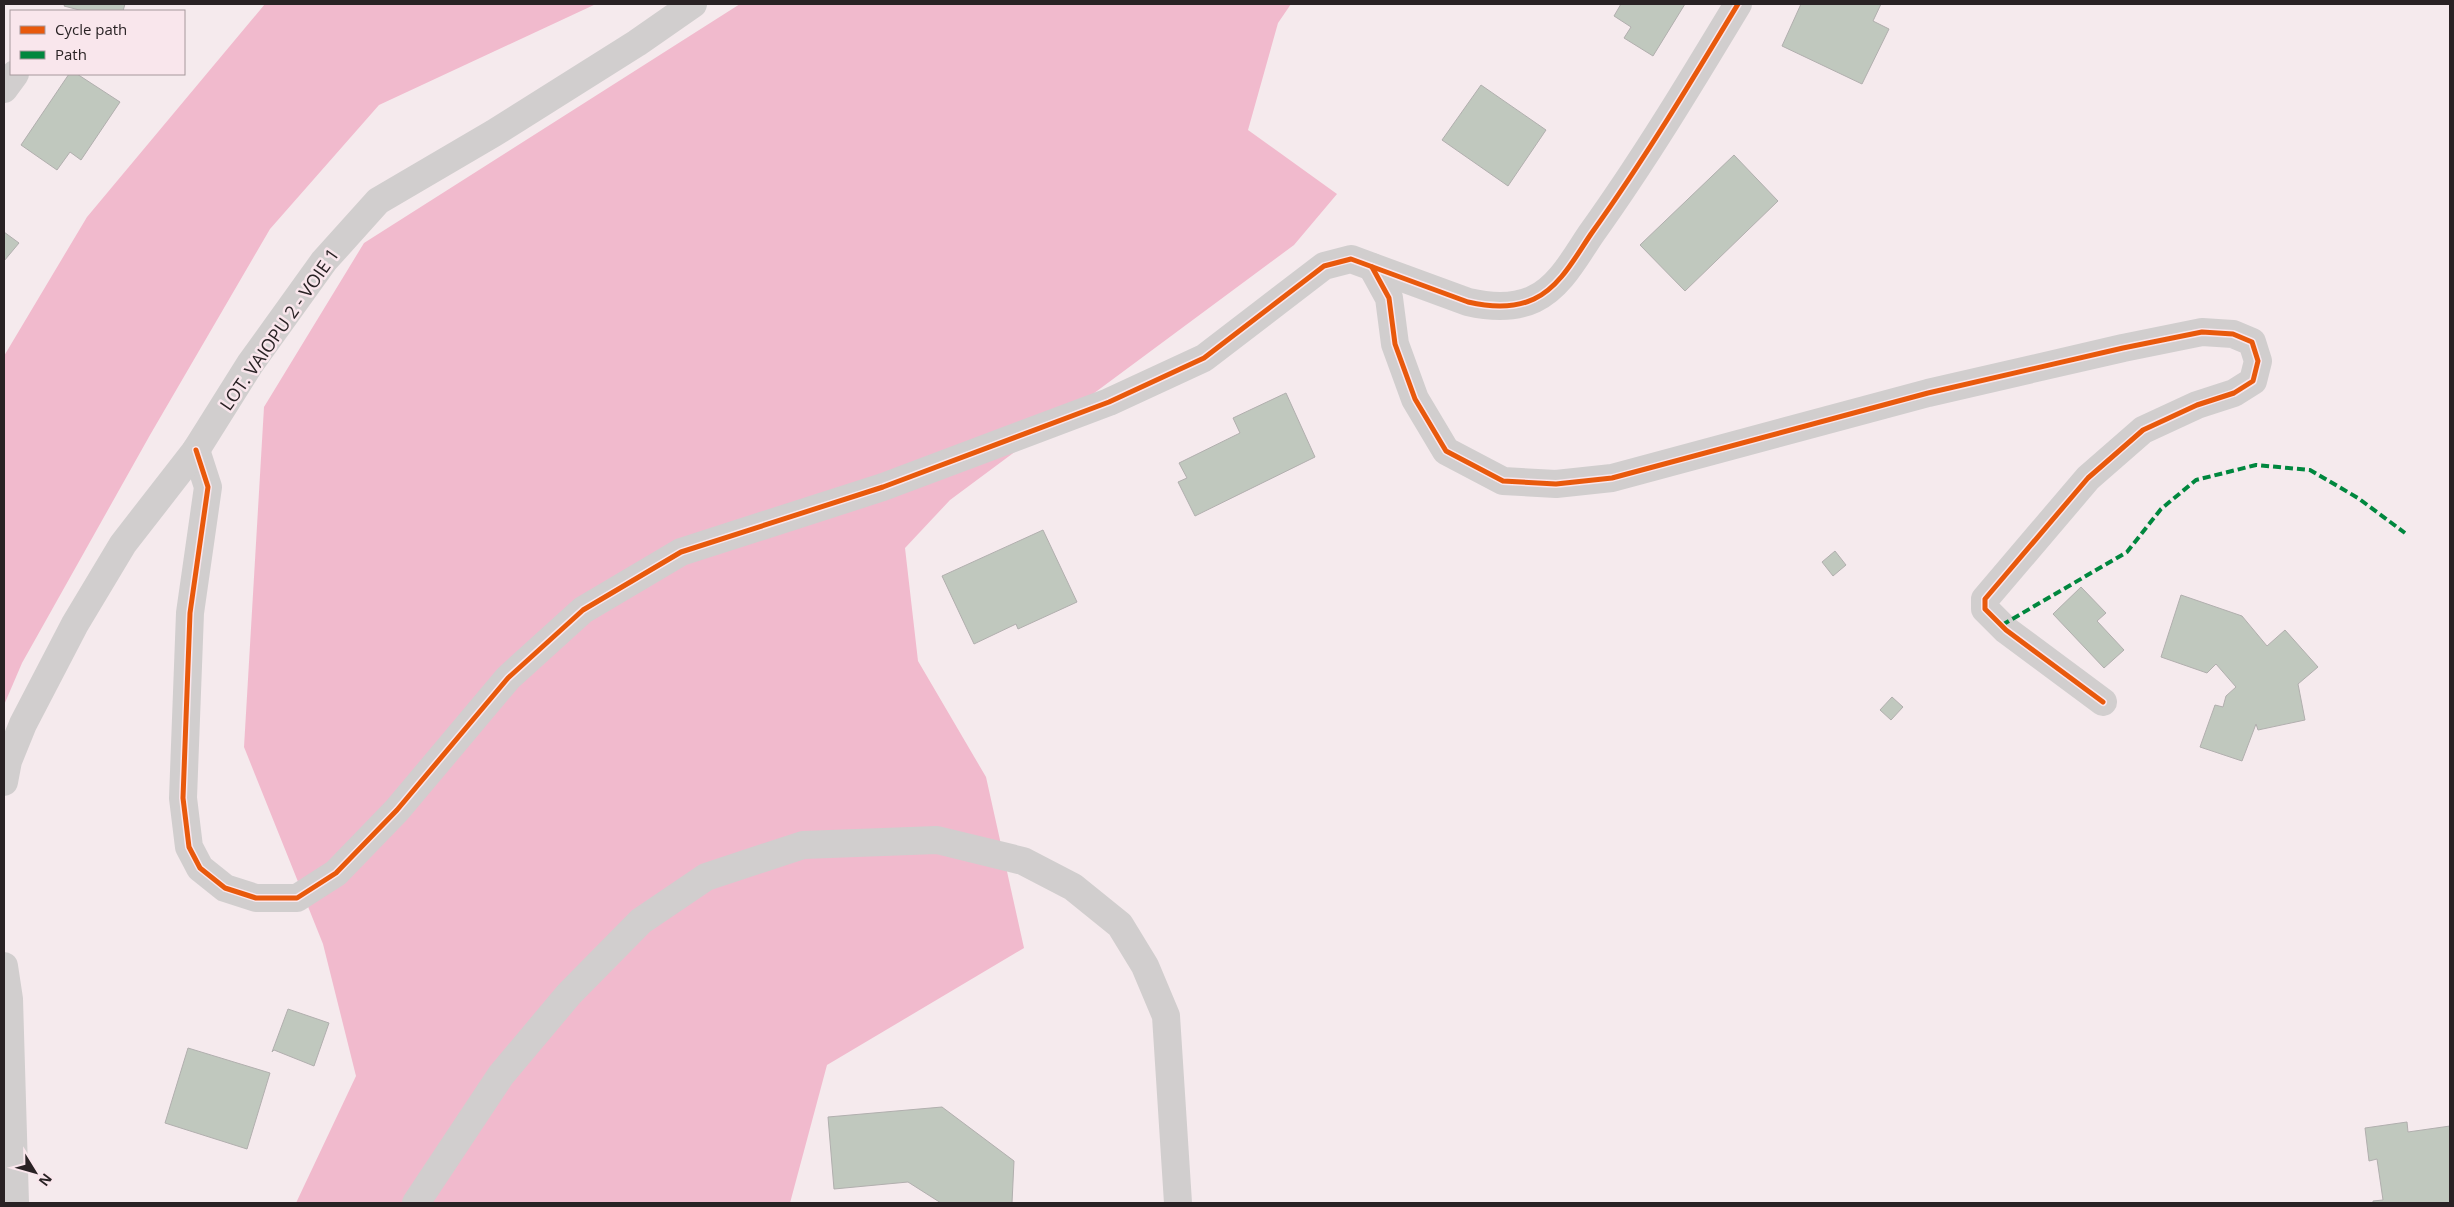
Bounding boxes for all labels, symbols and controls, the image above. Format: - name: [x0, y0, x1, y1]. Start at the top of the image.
- legend: [10, 10, 185, 75]
- text: Cycle path: [55, 19, 127, 39]
- text: Path: [55, 44, 87, 64]
- street label: LOT. VAIOPU 2 - VOIE 1: [214, 243, 344, 415]
- north arrow: [10, 1147, 60, 1197]
- text: N: [35, 1170, 57, 1190]

